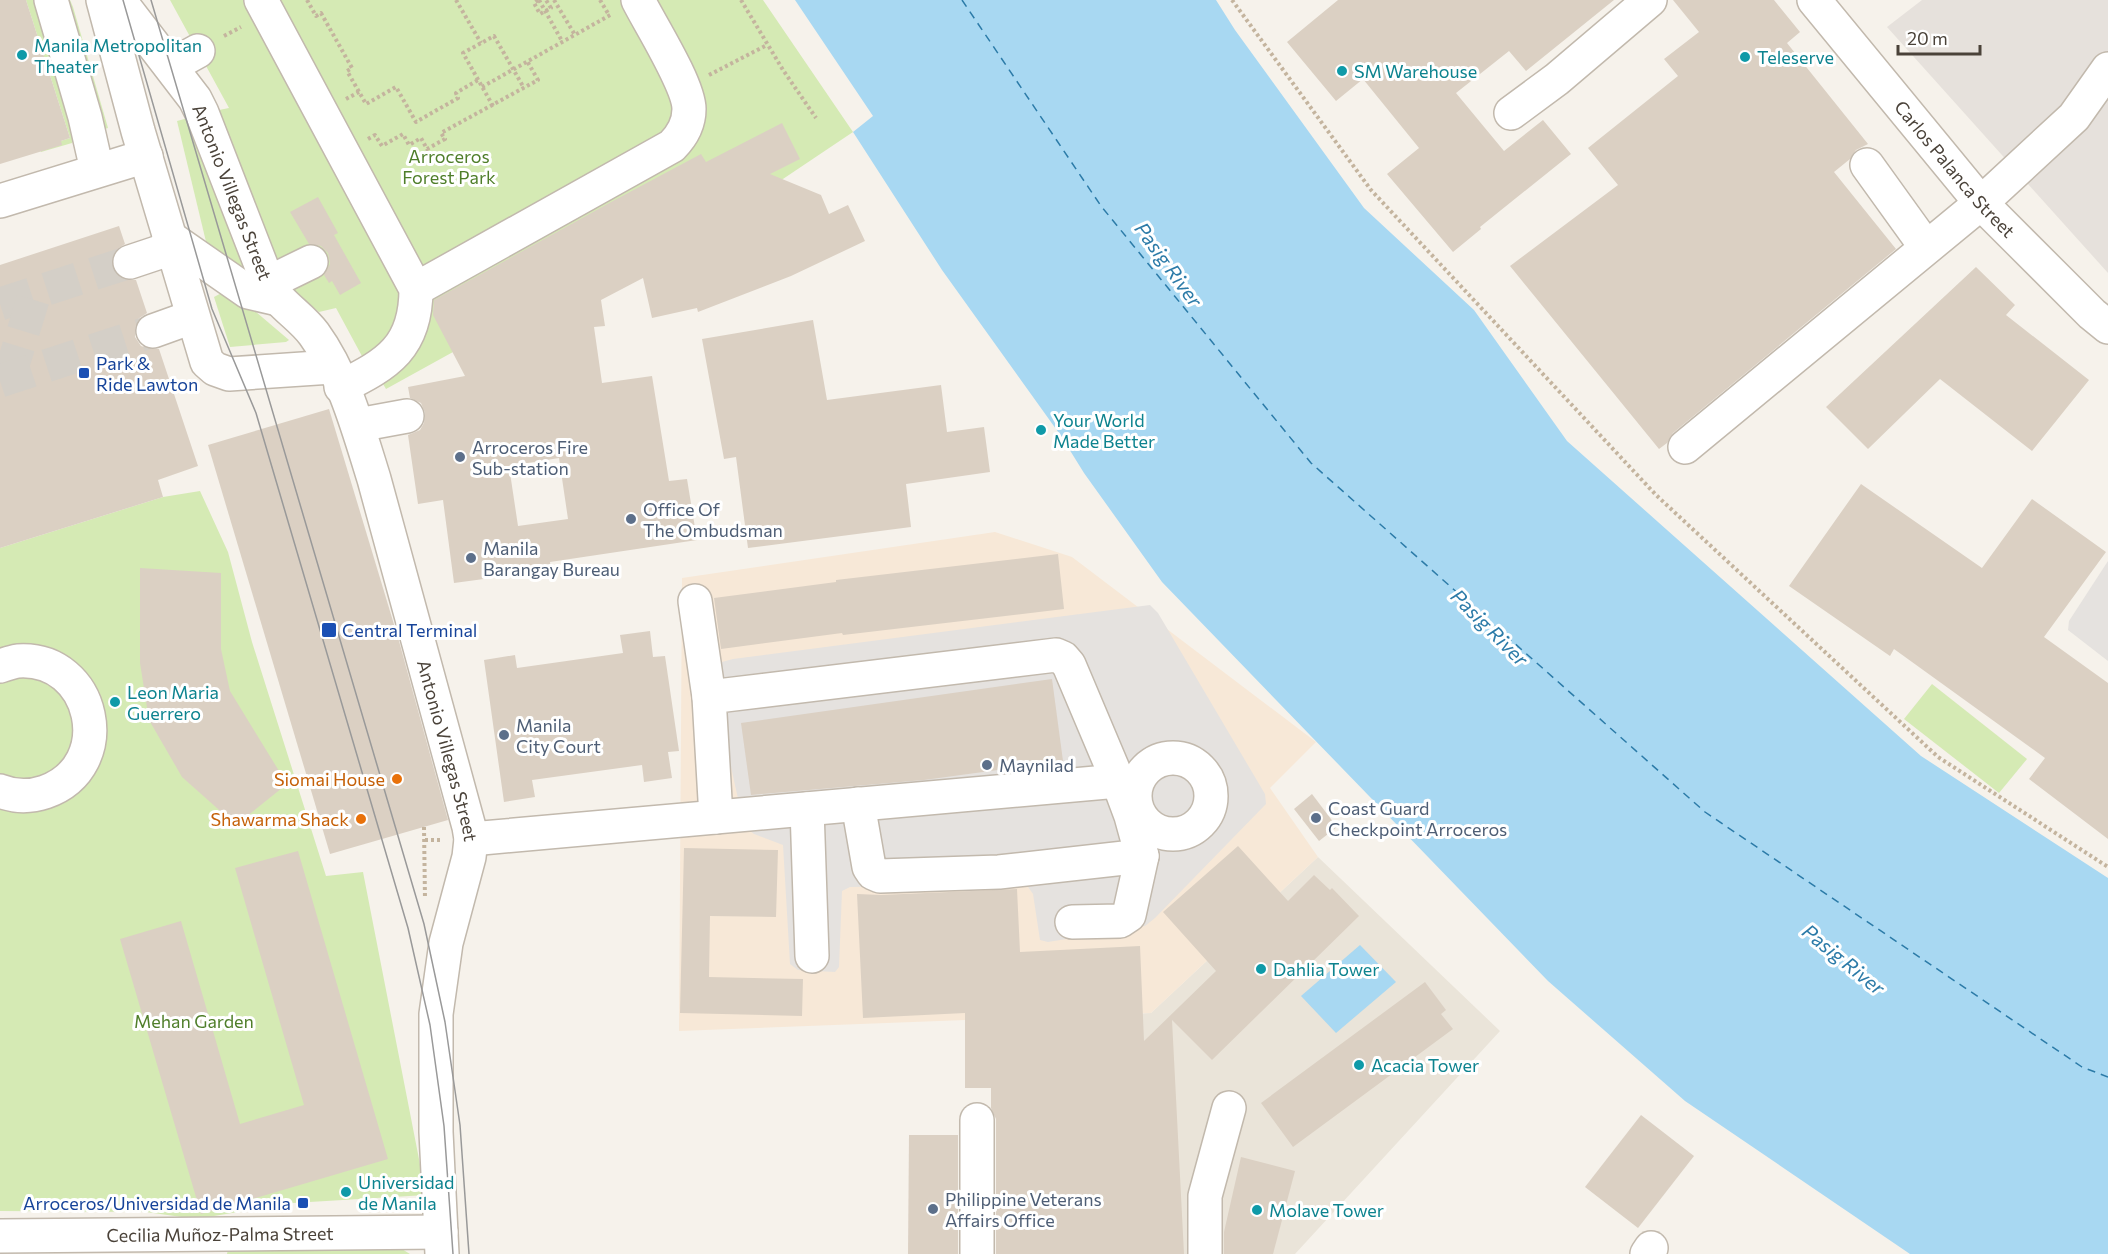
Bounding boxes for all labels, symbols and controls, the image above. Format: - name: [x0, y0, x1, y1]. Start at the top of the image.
- scale bar: [1898, 18, 1980, 56]
- text: 20 m: [1907, 27, 1948, 49]
- place label: Manila Metropolitan Theater: [34, 34, 202, 77]
- place label: Teleserve: [1757, 46, 1834, 68]
- marker: Manila Metropolitan Theater: [15, 48, 29, 62]
- marker: Teleserve: [1738, 50, 1752, 64]
- place label: SM Warehouse: [1354, 60, 1477, 82]
- marker: SM Warehouse: [1335, 64, 1349, 78]
- street label: Carlos Palanca Street: [1890, 96, 2020, 242]
- street label: Antonio Villegas Street: [188, 100, 277, 283]
- park label: Arroceros Forest Park: [402, 145, 496, 188]
- water label: Pasig River: [1130, 217, 1208, 312]
- place label: Park & Ride Lawton: [96, 352, 198, 395]
- marker: Park & Ride Lawton: [77, 366, 91, 380]
- place label: Your World Made Better: [1053, 409, 1155, 452]
- marker: Your World Made Better: [1034, 423, 1048, 437]
- place label: Arroceros Fire Sub-station: [472, 436, 588, 479]
- marker: Arroceros Fire Sub-station: [453, 450, 467, 464]
- place label: Office Of The Ombudsman: [643, 498, 783, 541]
- marker: Office Of The Ombudsman: [624, 512, 638, 526]
- place label: Manila Barangay Bureau: [483, 537, 620, 580]
- marker: Manila Barangay Bureau: [464, 551, 478, 565]
- water label: Pasig River: [1446, 583, 1534, 671]
- place label: Central Terminal: [342, 619, 477, 641]
- marker: Central Terminal: [320, 621, 338, 639]
- street label: Antonio Villegas Street: [413, 657, 482, 843]
- place label: Leon Maria Guerrero: [127, 681, 219, 724]
- marker: Leon Maria Guerrero: [108, 695, 122, 709]
- place label: Manila City Court: [516, 714, 601, 757]
- marker: Manila City Court: [497, 728, 511, 742]
- place label: Maynilad: [999, 754, 1074, 776]
- marker: Maynilad: [980, 758, 994, 772]
- place label: Siomai House: [274, 768, 385, 790]
- marker: Siomai House: [390, 772, 404, 786]
- place label: Coast Guard Checkpoint Arroceros: [1328, 797, 1507, 840]
- place label: Shawarma Shack: [211, 808, 349, 830]
- marker: Coast Guard Checkpoint Arroceros: [1309, 811, 1323, 825]
- marker: Shawarma Shack: [354, 812, 368, 826]
- water label: Pasig River: [1798, 919, 1891, 1000]
- place label: Dahlia Tower: [1273, 958, 1379, 980]
- marker: Dahlia Tower: [1254, 962, 1268, 976]
- park label: Mehan Garden: [134, 1010, 254, 1032]
- place label: Acacia Tower: [1371, 1054, 1479, 1076]
- marker: Acacia Tower: [1352, 1058, 1366, 1072]
- place label: Universidad de Manila: [358, 1171, 454, 1214]
- marker: Universidad de Manila: [339, 1185, 353, 1199]
- place label: Philippine Veterans Affairs Office: [945, 1188, 1102, 1231]
- place label: Arroceros/Universidad de Manila: [23, 1192, 291, 1214]
- marker: Arroceros/Universidad de Manila: [296, 1196, 310, 1210]
- place label: Molave Tower: [1269, 1199, 1384, 1221]
- marker: Philippine Veterans Affairs Office: [926, 1202, 940, 1216]
- marker: Molave Tower: [1250, 1203, 1264, 1217]
- street label: Cecilia Muñoz-Palma Street: [106, 1222, 334, 1246]

